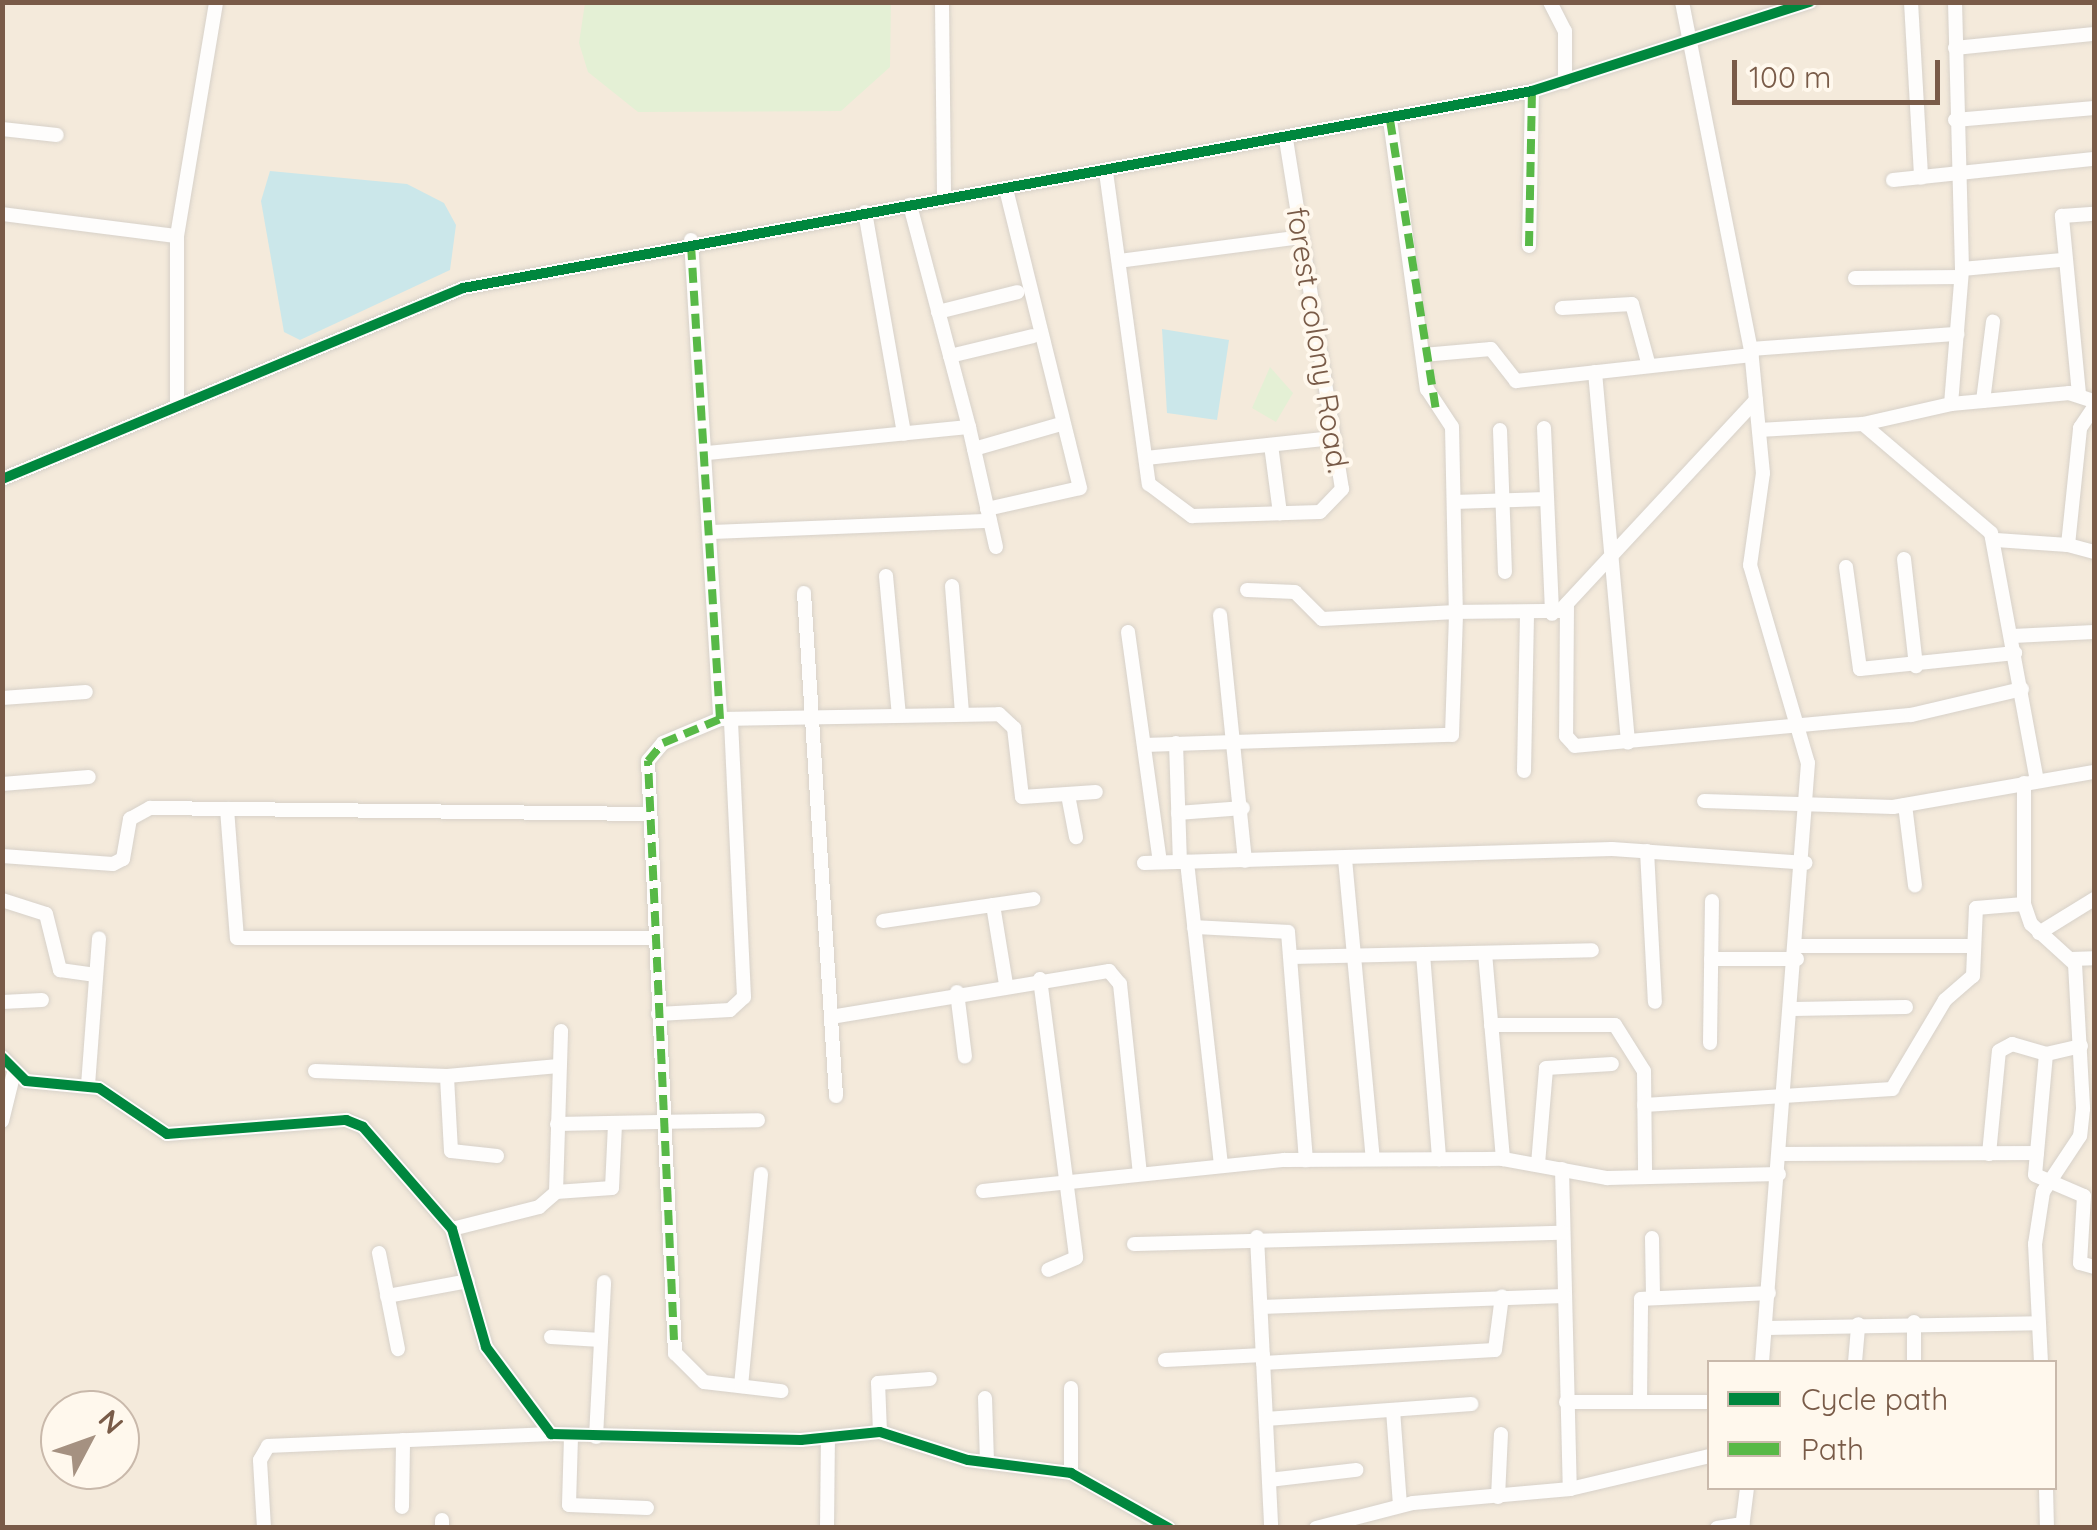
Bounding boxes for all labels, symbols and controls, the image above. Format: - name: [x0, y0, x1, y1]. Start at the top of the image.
- scale bar: [1737, 40, 1944, 102]
- text: 100 m: [1749, 58, 1831, 96]
- street label: forest colony Road.: [1279, 204, 1357, 476]
- legend: [1707, 1360, 2057, 1490]
- text: Cycle path: [1801, 1380, 1948, 1418]
- north arrow: [40, 1390, 140, 1490]
- text: N: [92, 1402, 131, 1441]
- text: Path: [1801, 1430, 1864, 1468]

